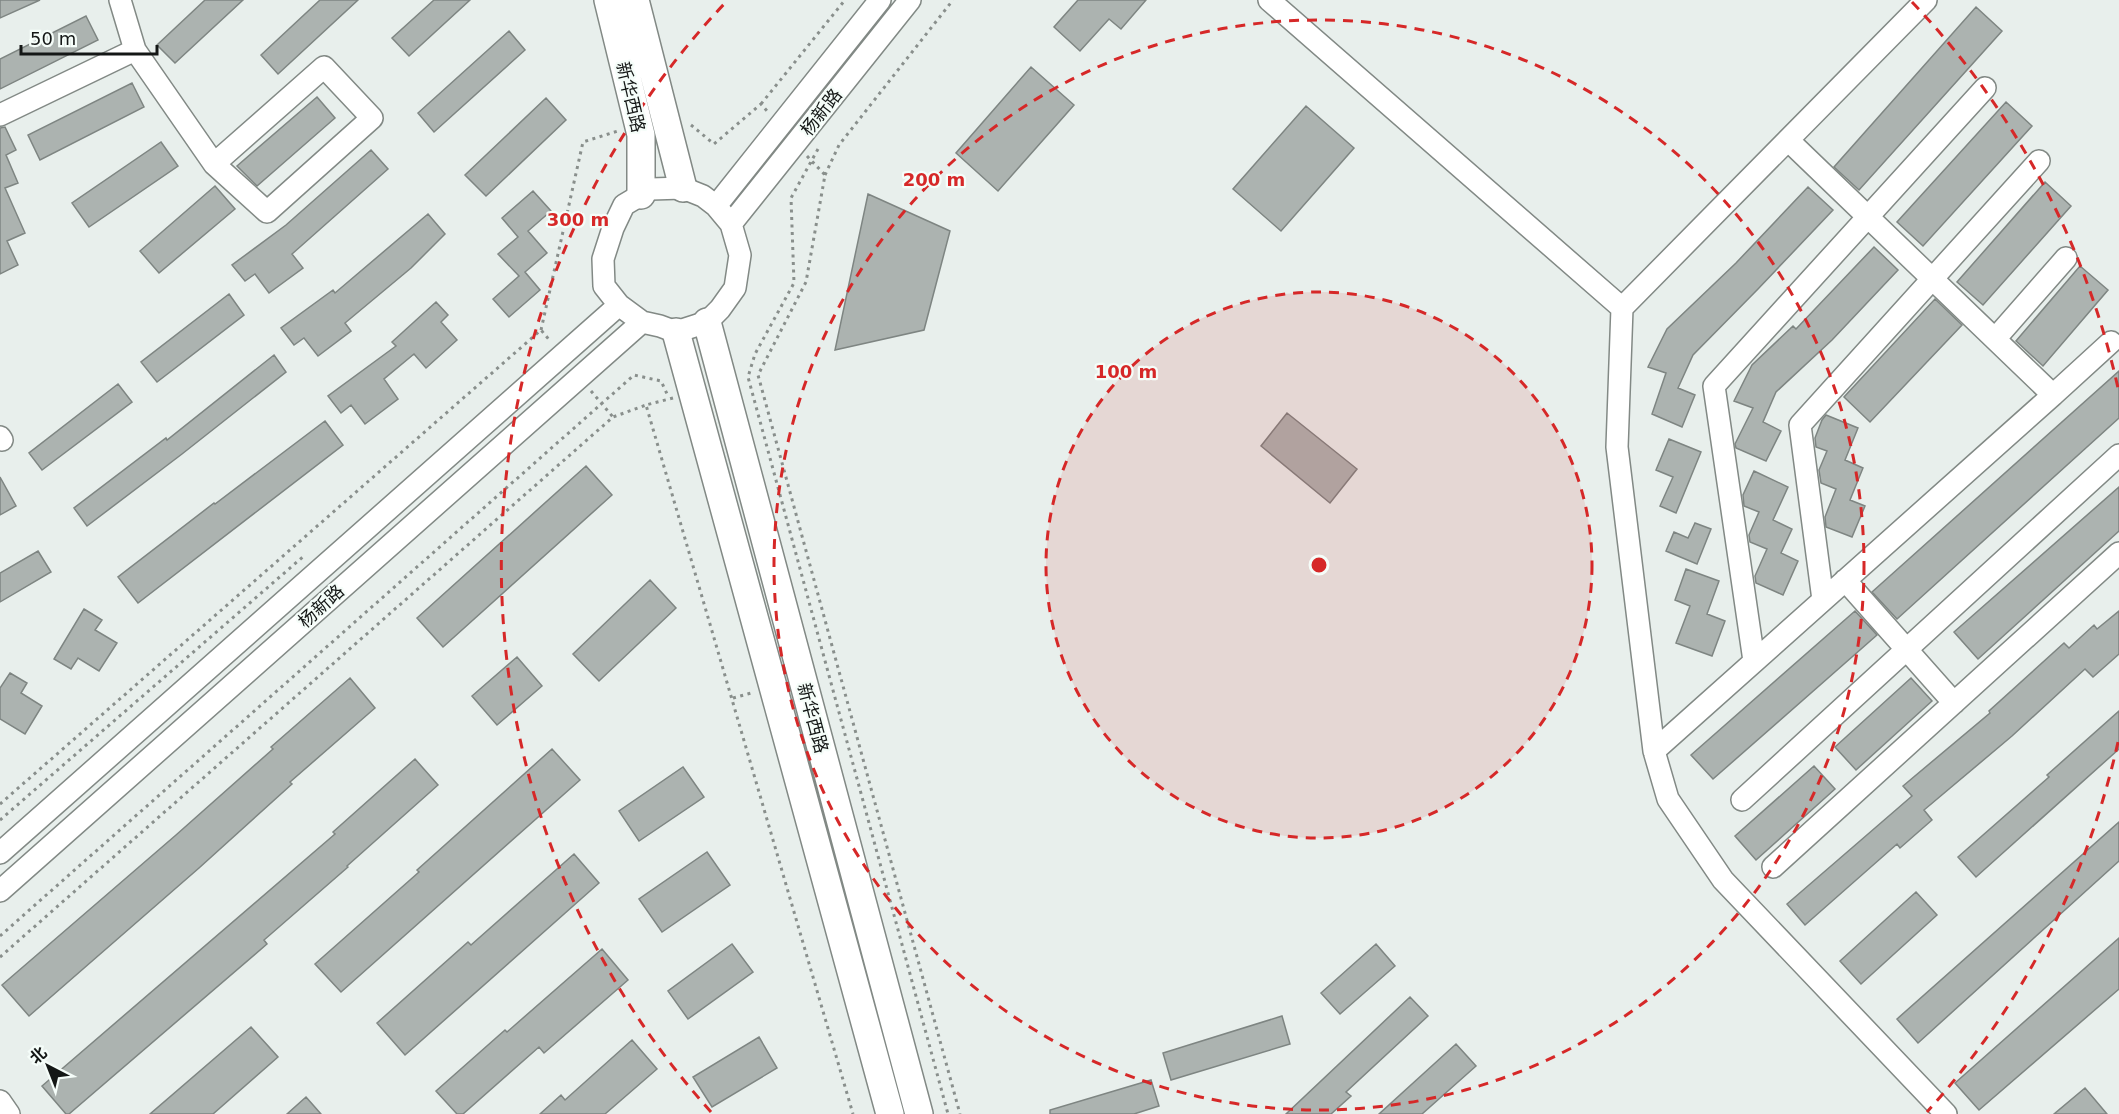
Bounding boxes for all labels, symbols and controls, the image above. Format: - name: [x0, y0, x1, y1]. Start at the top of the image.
- scale bar: [21, 18, 158, 56]
- text: 50 m: [30, 28, 76, 49]
- street label: 新华西路: [613, 60, 649, 134]
- street label: 杨新路: [796, 84, 846, 140]
- text: 200 m: [903, 169, 965, 190]
- text: 300 m: [547, 209, 609, 230]
- text: 100 m: [1095, 361, 1157, 382]
- centre of rings: [1309, 555, 1329, 575]
- street label: 杨新路: [294, 580, 348, 632]
- street label: 新华西路: [794, 681, 832, 755]
- north arrow: [18, 1036, 78, 1096]
- text: 北: [26, 1043, 51, 1068]

